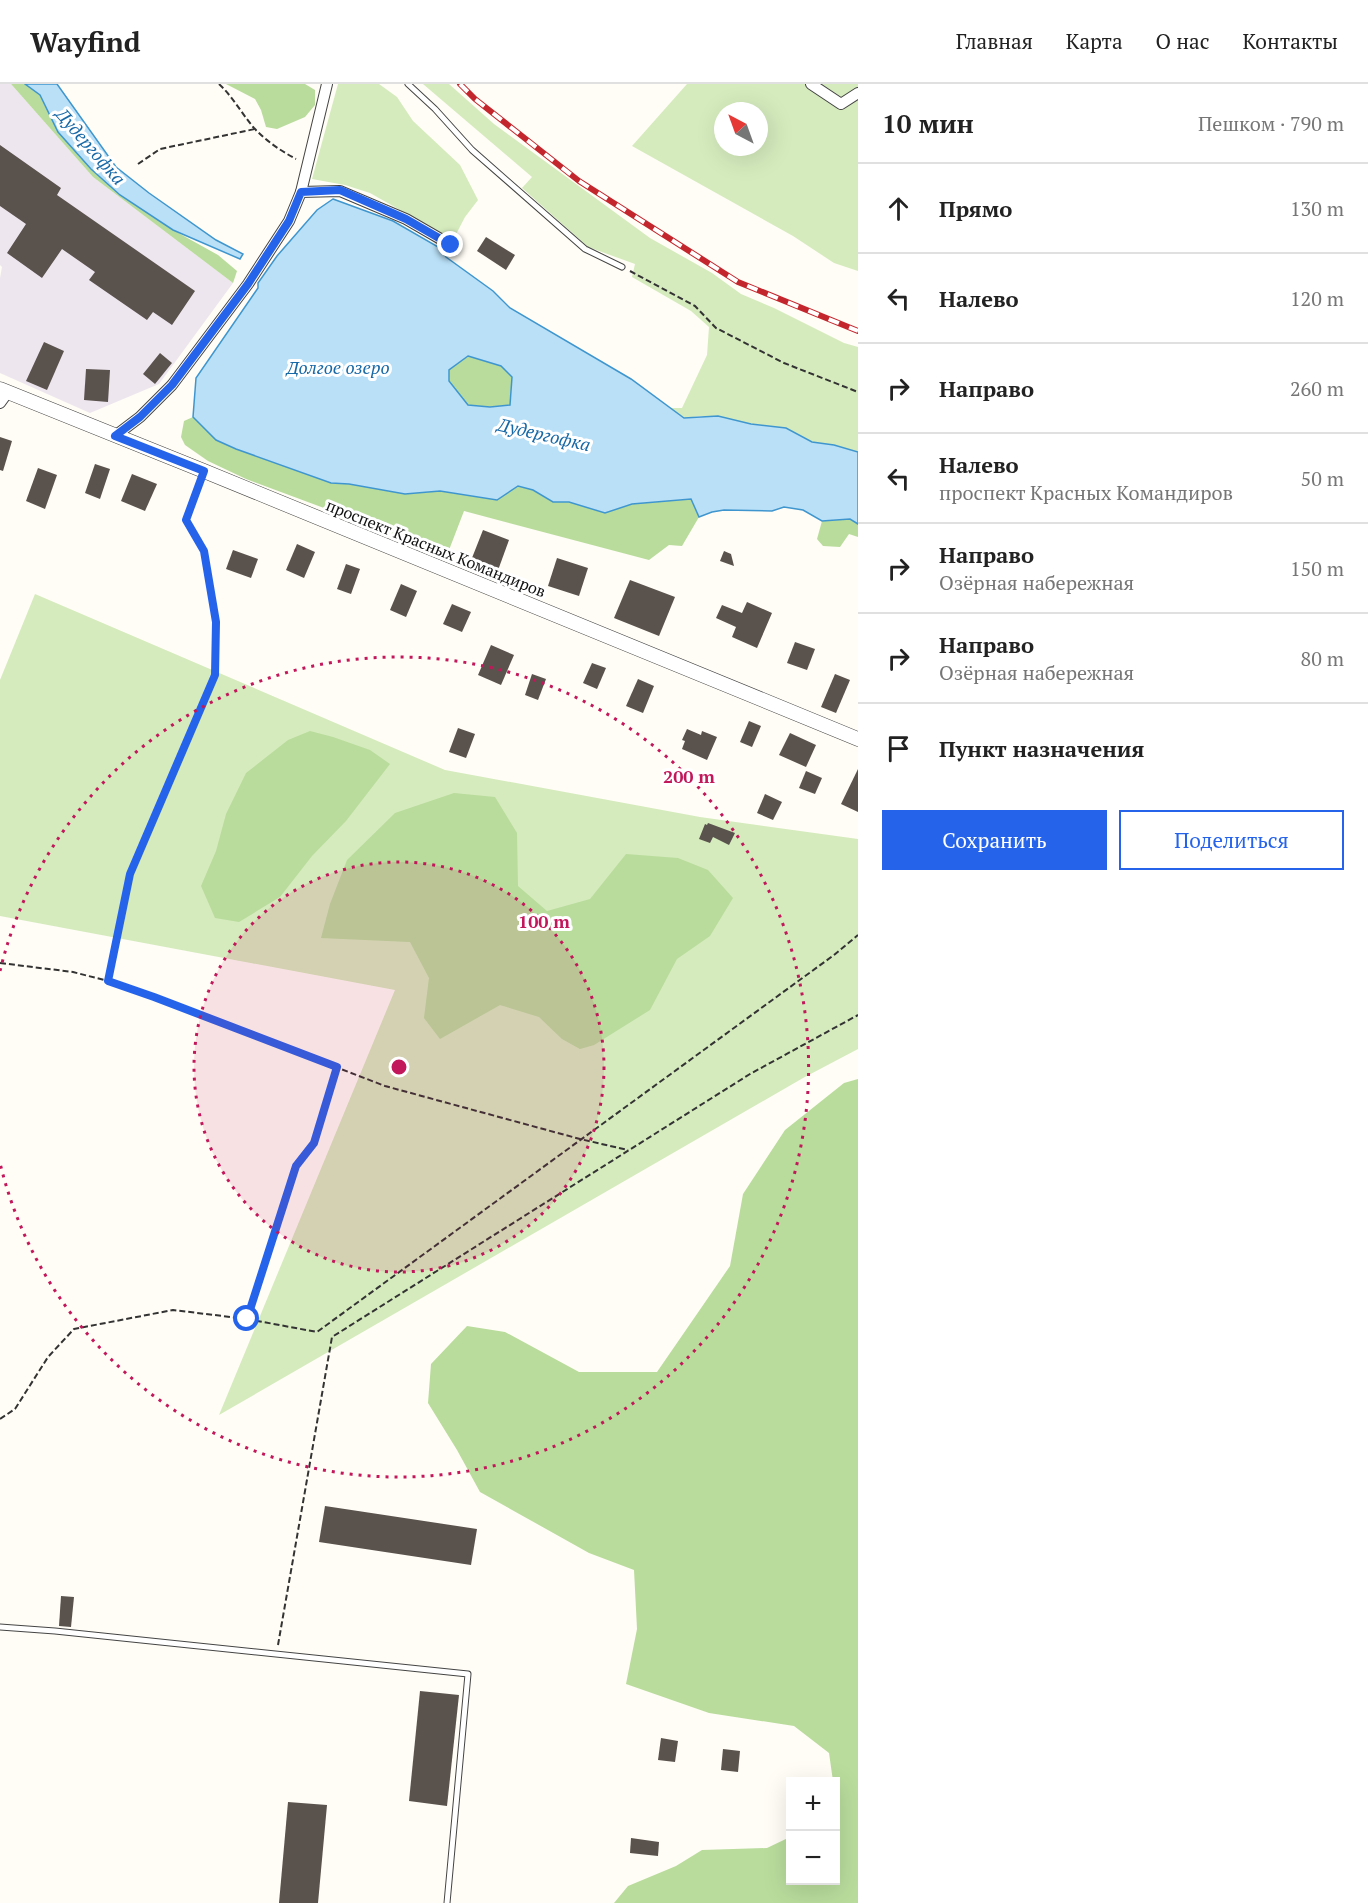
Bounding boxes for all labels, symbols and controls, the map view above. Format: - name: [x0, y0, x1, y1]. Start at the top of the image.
- text: Wayfind: [30, 23, 141, 60]
- text: Главная: [956, 27, 1033, 55]
- text: Карта: [1066, 27, 1123, 55]
- text: О нас: [1156, 27, 1209, 55]
- text: Контакты: [1242, 27, 1338, 55]
- water label: Дудергофка: [50, 101, 131, 190]
- north arrow: [714, 102, 768, 156]
- text: 10 мин: [882, 106, 974, 140]
- text: Пешком · 790 m: [1198, 110, 1344, 137]
- icon: ahead: [882, 192, 915, 225]
- text: Прямо: [939, 194, 1012, 223]
- text: 130 m: [1290, 195, 1344, 222]
- route end: [437, 231, 463, 257]
- icon: left: [882, 282, 915, 315]
- text: Налево: [939, 284, 1019, 313]
- text: 120 m: [1290, 285, 1344, 312]
- water label: Долгое озеро: [284, 355, 390, 379]
- icon: right: [882, 372, 915, 405]
- text: Направо: [939, 374, 1034, 403]
- text: 260 m: [1290, 375, 1344, 402]
- water label: Дудергофка: [493, 411, 593, 456]
- text: Налево: [939, 450, 1019, 479]
- icon: left: [882, 462, 915, 495]
- text: 50 m: [1301, 465, 1344, 492]
- text: проспект Красных Командиров: [939, 479, 1233, 506]
- street label: проспект Красных Командиров: [323, 494, 549, 602]
- text: Направо: [939, 540, 1034, 569]
- icon: right: [882, 552, 915, 585]
- text: 150 m: [1290, 555, 1344, 582]
- text: Озёрная набережная: [939, 569, 1134, 596]
- text: Направо: [939, 630, 1034, 659]
- icon: right: [882, 642, 915, 675]
- text: 80 m: [1301, 645, 1344, 672]
- text: Озёрная набережная: [939, 659, 1134, 686]
- icon: arrive: [882, 732, 915, 765]
- text: Пункт назначения: [939, 734, 1144, 763]
- text: 200 m: [663, 764, 715, 788]
- button: Сохранить: [882, 810, 1107, 870]
- button: Поделиться: [1119, 810, 1344, 870]
- text: 100 m: [518, 909, 570, 933]
- centre of rings: [389, 1057, 409, 1077]
- route start: [233, 1305, 259, 1331]
- map controls: [786, 1777, 840, 1885]
- button: +: [786, 1777, 840, 1831]
- button: −: [786, 1831, 840, 1885]

